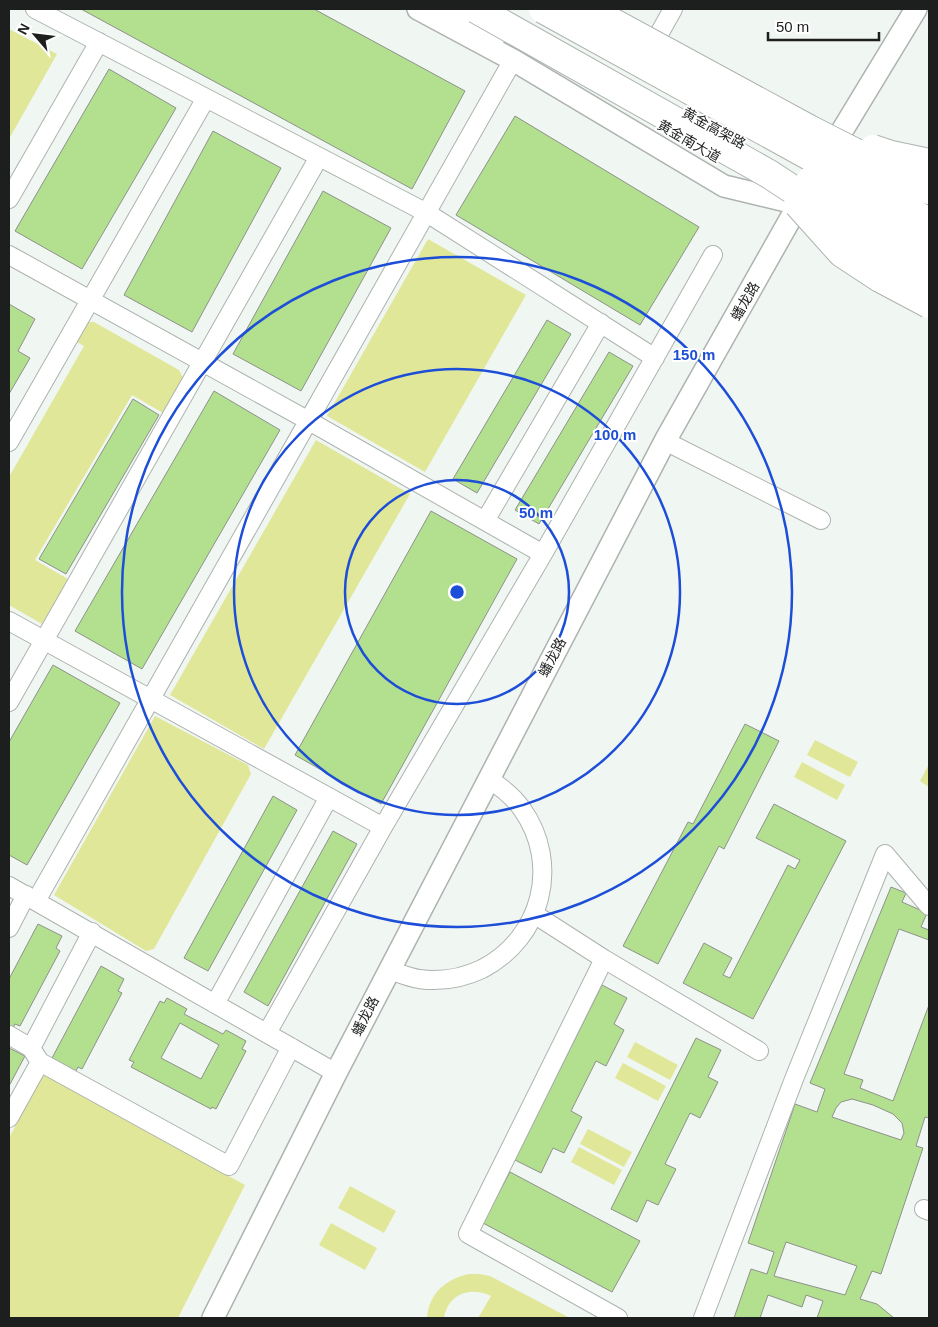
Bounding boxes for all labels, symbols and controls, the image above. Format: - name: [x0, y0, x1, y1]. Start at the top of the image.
- north arrow: [10, 10, 60, 60]
- scale bar: [768, 10, 879, 42]
- text: 50 m: [776, 18, 809, 35]
- text: N: [14, 21, 33, 37]
- street label: 黄金高架路: [680, 104, 748, 152]
- street label: 黄金南大道: [655, 117, 723, 165]
- street label: 蟠龙路: [728, 279, 762, 323]
- text: 150 m: [673, 346, 715, 363]
- text: 100 m: [594, 426, 636, 443]
- text: 50 m: [519, 504, 553, 521]
- centre of rings: [448, 583, 466, 601]
- street label: 蟠龙路: [535, 635, 569, 679]
- street label: 蟠龙路: [348, 994, 382, 1038]

